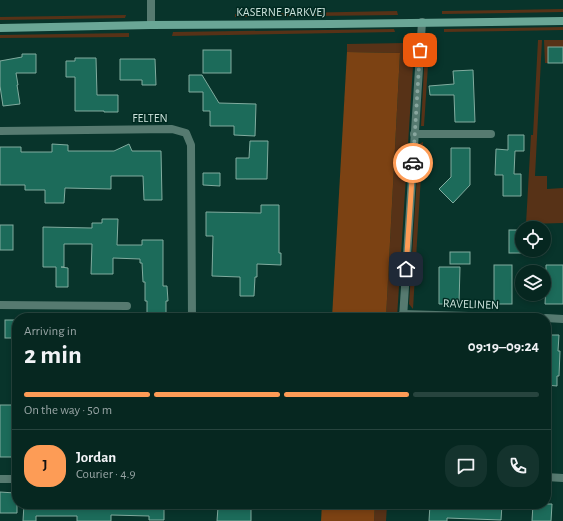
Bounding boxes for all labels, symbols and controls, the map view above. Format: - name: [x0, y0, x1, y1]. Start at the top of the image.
- street label: KASERNE PARKVEJ: [236, 6, 326, 18]
- pin: [403, 33, 437, 67]
- icon: bag: [409, 39, 431, 61]
- street label: FELTEN: [132, 112, 168, 124]
- courier: [393, 143, 433, 183]
- icon: car: [402, 152, 424, 174]
- map controls: [515, 221, 551, 301]
- button: locate: [515, 221, 551, 257]
- pin: [389, 252, 423, 286]
- icon: home: [395, 258, 417, 280]
- button: layers: [515, 265, 551, 301]
- street label: RAVELINEN: [443, 297, 499, 311]
- text: Arriving in: [24, 325, 77, 338]
- text: 09:19–09:24: [468, 339, 539, 354]
- text: 2 min: [24, 342, 82, 368]
- text: On the way · 50 m: [24, 404, 112, 417]
- button: chat: [445, 445, 487, 487]
- button: phone: [497, 445, 539, 487]
- text: Jordan: [76, 450, 116, 465]
- text: J: [42, 458, 48, 473]
- text: Courier · 4.9: [76, 468, 136, 481]

